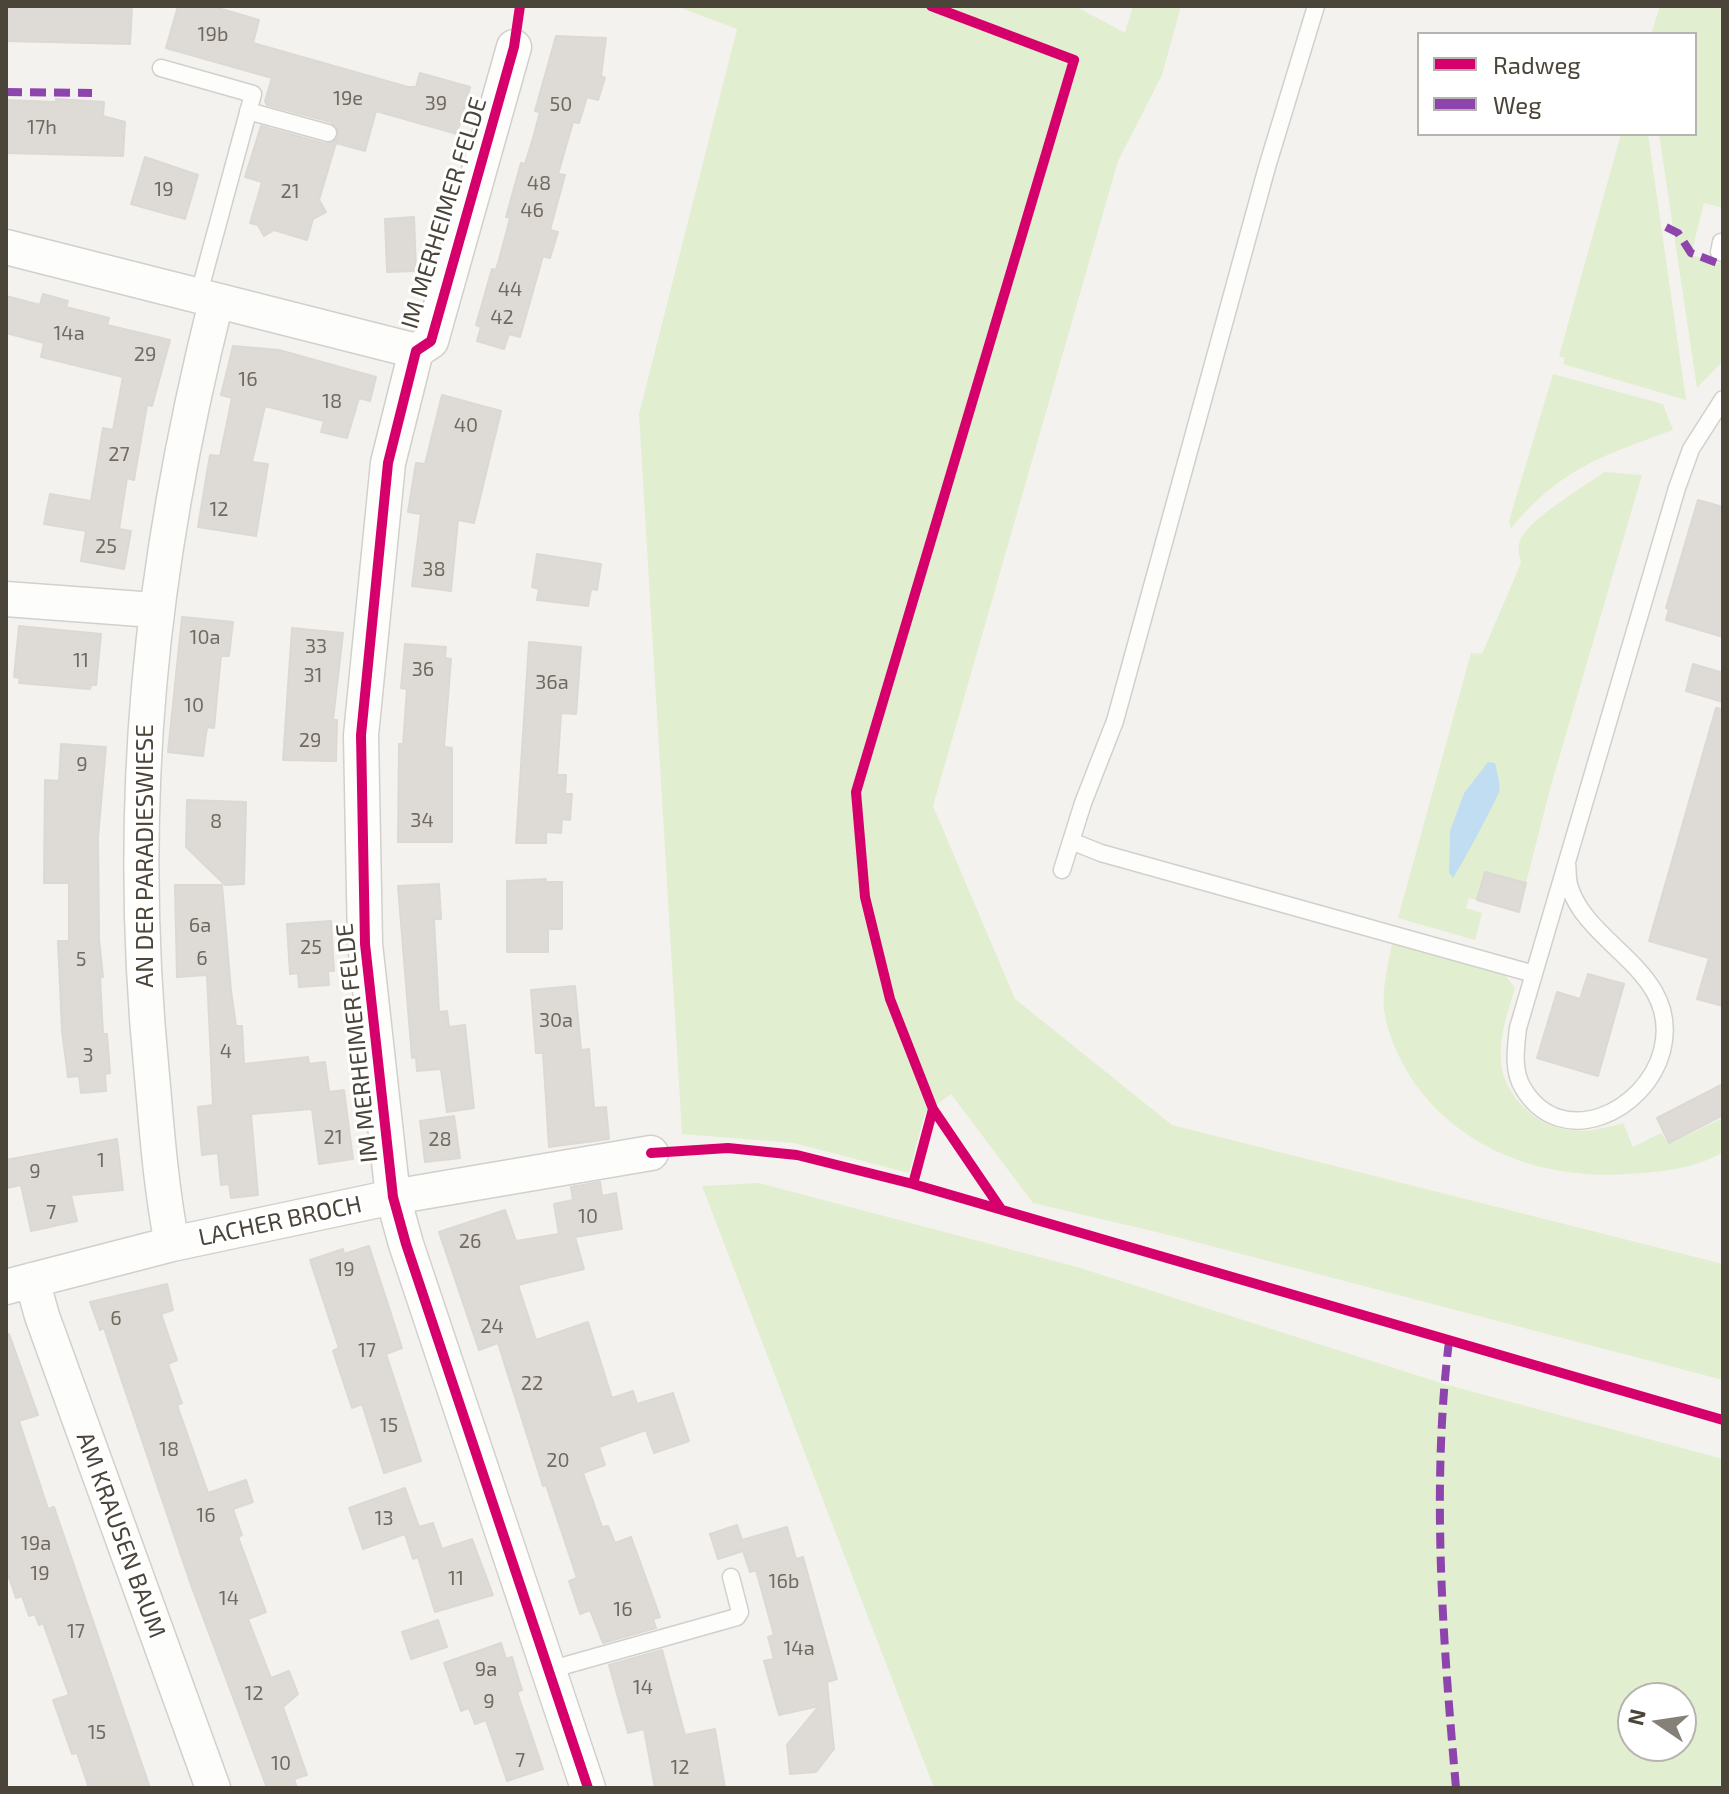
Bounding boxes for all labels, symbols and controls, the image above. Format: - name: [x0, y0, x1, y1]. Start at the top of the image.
- house number: 19b: [198, 22, 228, 46]
- legend: [1417, 32, 1697, 136]
- text: Radweg: [1493, 50, 1581, 79]
- house number: 19e: [333, 86, 363, 110]
- text: Weg: [1493, 90, 1542, 119]
- house number: 39: [425, 91, 447, 115]
- house number: 50: [550, 92, 572, 116]
- street label: IM MERHEIMER FELDE: [395, 94, 493, 332]
- house number: 17h: [27, 115, 57, 139]
- house number: 48: [527, 171, 551, 195]
- house number: 19: [154, 177, 174, 201]
- house number: 21: [280, 179, 300, 203]
- house number: 46: [520, 198, 544, 222]
- house number: 44: [498, 277, 522, 301]
- house number: 42: [490, 305, 514, 329]
- house number: 14a: [53, 321, 85, 345]
- house number: 29: [134, 342, 156, 366]
- house number: 16: [238, 367, 258, 391]
- house number: 18: [322, 389, 342, 413]
- house number: 40: [454, 413, 478, 437]
- house number: 27: [108, 442, 130, 466]
- house number: 12: [209, 497, 229, 521]
- house number: 25: [95, 534, 117, 558]
- house number: 38: [422, 557, 446, 581]
- house number: 10a: [190, 625, 220, 649]
- house number: 33: [305, 634, 327, 658]
- house number: 11: [73, 648, 89, 672]
- house number: 36: [412, 657, 434, 681]
- house number: 31: [303, 663, 323, 687]
- house number: 36a: [535, 670, 569, 694]
- house number: 10: [184, 693, 204, 717]
- street label: AN DER PARADIESWIESE: [131, 724, 159, 988]
- house number: 29: [299, 728, 321, 752]
- house number: 9: [76, 752, 88, 776]
- house number: 34: [410, 808, 434, 832]
- house number: 8: [210, 809, 222, 833]
- house number: 6a: [189, 913, 211, 937]
- street label: IM MERHEIMER FELDE: [330, 922, 384, 1164]
- house number: 25: [300, 935, 322, 959]
- house number: 6: [196, 946, 208, 970]
- house number: 5: [76, 947, 86, 971]
- house number: 30a: [539, 1008, 573, 1032]
- house number: 4: [220, 1039, 232, 1063]
- house number: 3: [82, 1043, 94, 1067]
- house number: 21: [323, 1125, 343, 1149]
- house number: 28: [428, 1127, 452, 1151]
- house number: 1: [97, 1148, 105, 1172]
- house number: 9: [29, 1159, 41, 1183]
- street label: LACHER BROCH: [196, 1190, 364, 1252]
- house number: 7: [46, 1200, 56, 1224]
- house number: 10: [578, 1204, 598, 1228]
- house number: 26: [459, 1229, 481, 1253]
- house number: 19: [335, 1257, 355, 1281]
- house number: 6: [110, 1306, 122, 1330]
- house number: 24: [480, 1314, 504, 1338]
- house number: 17: [358, 1338, 376, 1362]
- house number: 22: [521, 1371, 543, 1395]
- house number: 15: [380, 1413, 398, 1437]
- street label: AM KRAUSEN BAUM: [70, 1428, 172, 1642]
- house number: 18: [159, 1437, 179, 1461]
- house number: 20: [546, 1448, 570, 1472]
- house number: 16: [196, 1503, 216, 1527]
- house number: 13: [374, 1506, 394, 1530]
- house number: 19a: [21, 1531, 51, 1555]
- house number: 19: [30, 1561, 50, 1585]
- house number: 11: [448, 1566, 464, 1590]
- house number: 16b: [769, 1569, 799, 1593]
- house number: 14: [219, 1586, 239, 1610]
- house number: 16: [613, 1597, 633, 1621]
- house number: 17: [67, 1619, 85, 1643]
- house number: 14a: [783, 1636, 815, 1660]
- house number: 9a: [475, 1657, 497, 1681]
- house number: 14: [633, 1675, 653, 1699]
- house number: 12: [244, 1681, 264, 1705]
- north arrow: [1617, 1682, 1697, 1762]
- house number: 9: [483, 1689, 495, 1713]
- text: N: [1621, 1706, 1650, 1728]
- house number: 15: [88, 1720, 106, 1744]
- house number: 7: [515, 1748, 525, 1772]
- house number: 10: [271, 1751, 291, 1775]
- house number: 12: [670, 1755, 690, 1779]

